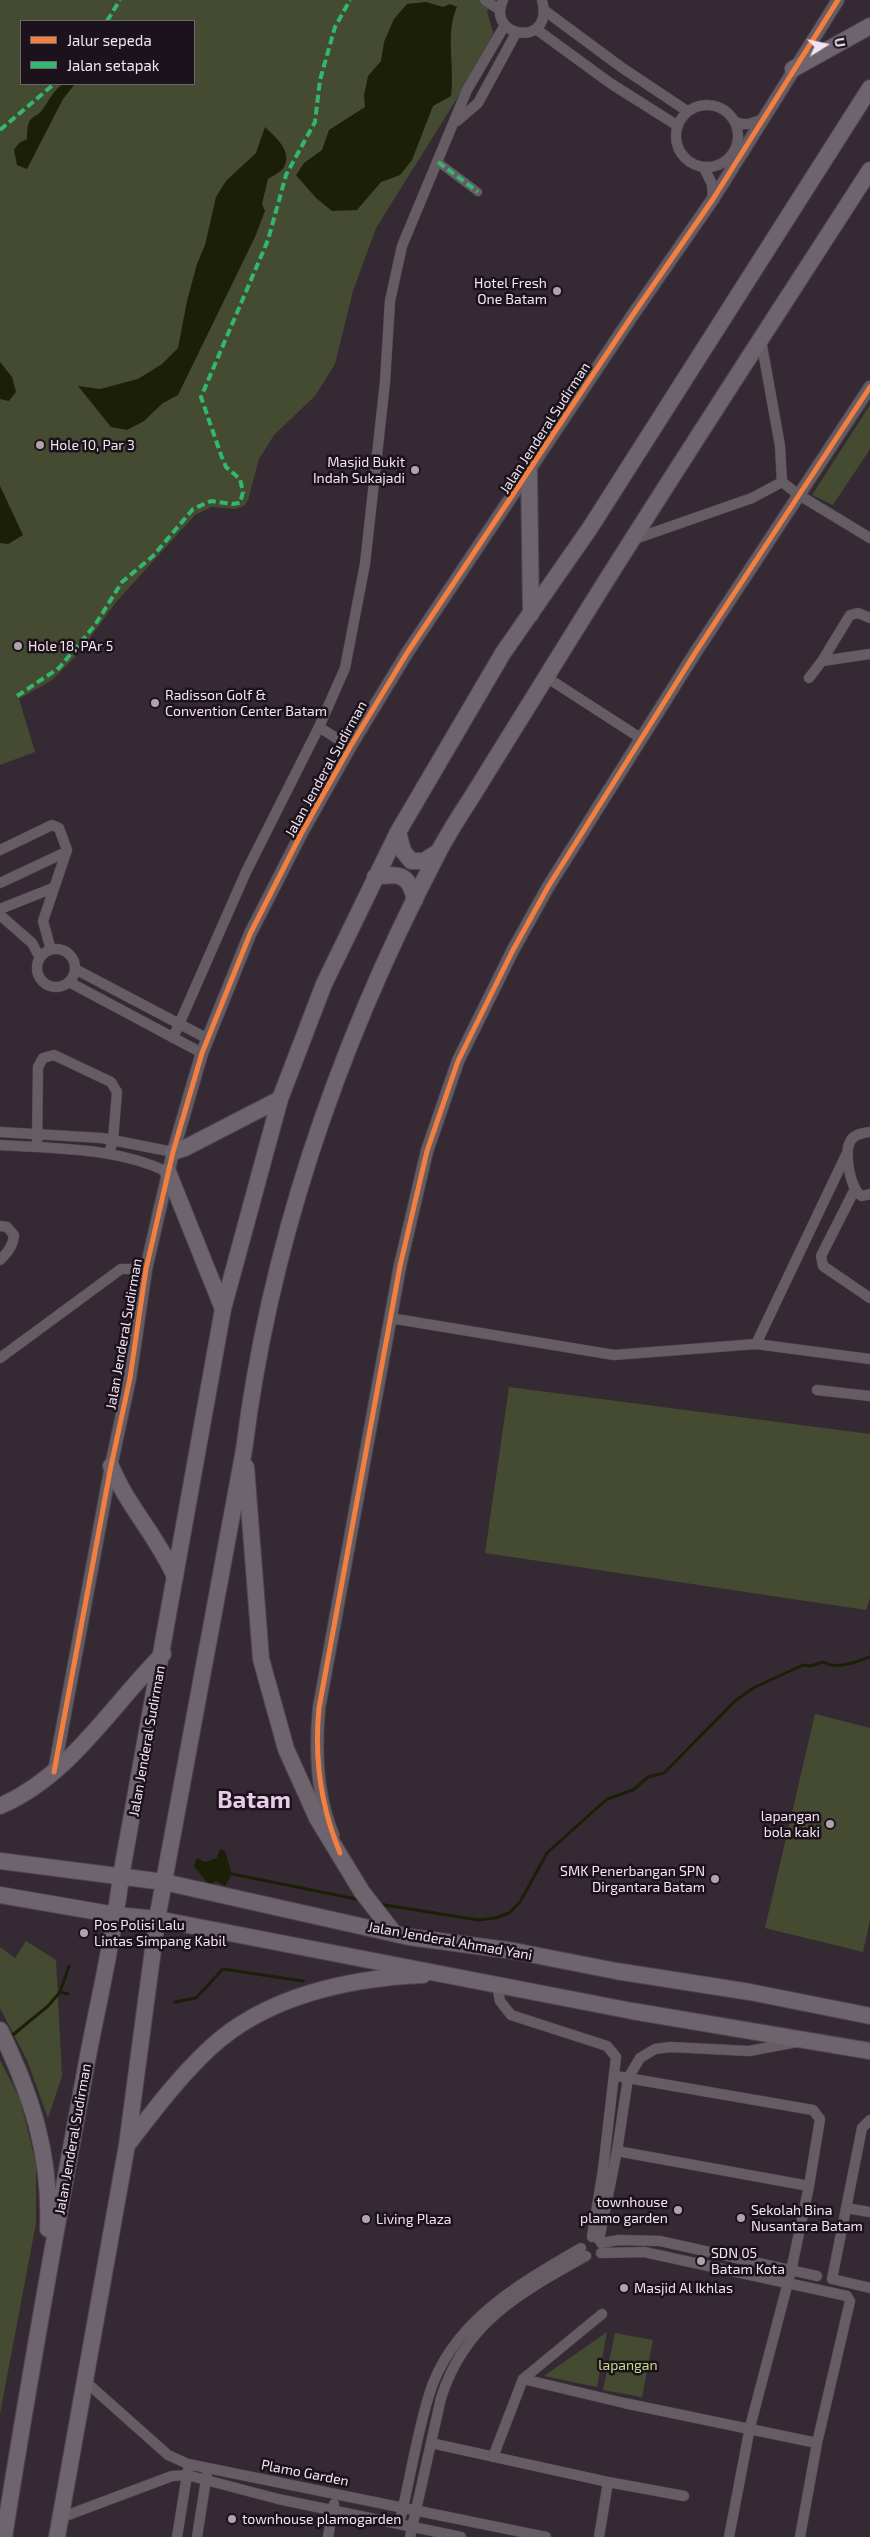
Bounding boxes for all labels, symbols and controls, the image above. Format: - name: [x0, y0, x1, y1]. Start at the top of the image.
- legend: [20, 20, 195, 85]
- north arrow: [800, 20, 850, 70]
- text: Jalur sepeda: [67, 31, 152, 49]
- text: U: [831, 36, 849, 49]
- text: Jalan setapak: [67, 56, 159, 74]
- place label: Hotel Fresh One Batam: [474, 275, 547, 308]
- marker: Hotel Fresh One Batam: [551, 285, 563, 297]
- street label: Jalan Jenderal Sudirman: [496, 359, 594, 497]
- place label: Hole 10, Par 3: [50, 437, 135, 453]
- marker: Hole 10, Par 3: [34, 439, 46, 451]
- place label: Masjid Bukit Indah Sukajadi: [313, 454, 405, 487]
- marker: Masjid Bukit Indah Sukajadi: [409, 464, 421, 476]
- place label: Hole 18, PAr 5: [28, 638, 113, 654]
- marker: Hole 18, PAr 5: [12, 640, 24, 652]
- place label: Radisson Golf & Convention Center Batam: [165, 687, 327, 720]
- marker: Radisson Golf & Convention Center Batam: [149, 697, 161, 709]
- street label: Jalan Jenderal Sudirman: [282, 698, 370, 840]
- street label: Jalan Jenderal Sudirman: [102, 1257, 146, 1411]
- street label: Jalan Jenderal Sudirman: [125, 1664, 169, 1818]
- district label: Batam: [217, 1786, 291, 1814]
- place label: lapangan bola kaki: [761, 1808, 820, 1840]
- marker: lapangan bola kaki: [824, 1818, 836, 1830]
- place label: SMK Penerbangan SPN Dirgantara Batam: [560, 1863, 705, 1895]
- marker: SMK Penerbangan SPN Dirgantara Batam: [709, 1873, 721, 1885]
- place label: Pos Polisi Lalu Lintas Simpang Kabil: [94, 1917, 226, 1950]
- street label: Jalan Jenderal Ahmad Yani: [367, 1918, 533, 1964]
- marker: Pos Polisi Lalu Lintas Simpang Kabil: [78, 1927, 90, 1939]
- street label: Jalan Jenderal Sudirman: [51, 2062, 95, 2216]
- place label: townhouse plamo garden: [580, 2194, 668, 2226]
- place label: Sekolah Bina Nusantara Batam: [751, 2202, 863, 2234]
- marker: townhouse plamo garden: [672, 2204, 684, 2216]
- place label: Living Plaza: [376, 2211, 452, 2227]
- marker: Sekolah Bina Nusantara Batam: [735, 2212, 747, 2224]
- marker: Living Plaza: [360, 2213, 372, 2225]
- place label: SDN 05 Batam Kota: [711, 2245, 785, 2278]
- marker: SDN 05 Batam Kota: [695, 2255, 707, 2267]
- place label: Masjid Al Ikhlas: [634, 2280, 733, 2296]
- marker: Masjid Al Ikhlas: [618, 2282, 630, 2294]
- park label: lapangan: [598, 2357, 658, 2373]
- street label: Plamo Garden: [260, 2456, 350, 2490]
- place label: townhouse plamogarden: [242, 2511, 401, 2527]
- marker: townhouse plamogarden: [226, 2513, 238, 2525]

